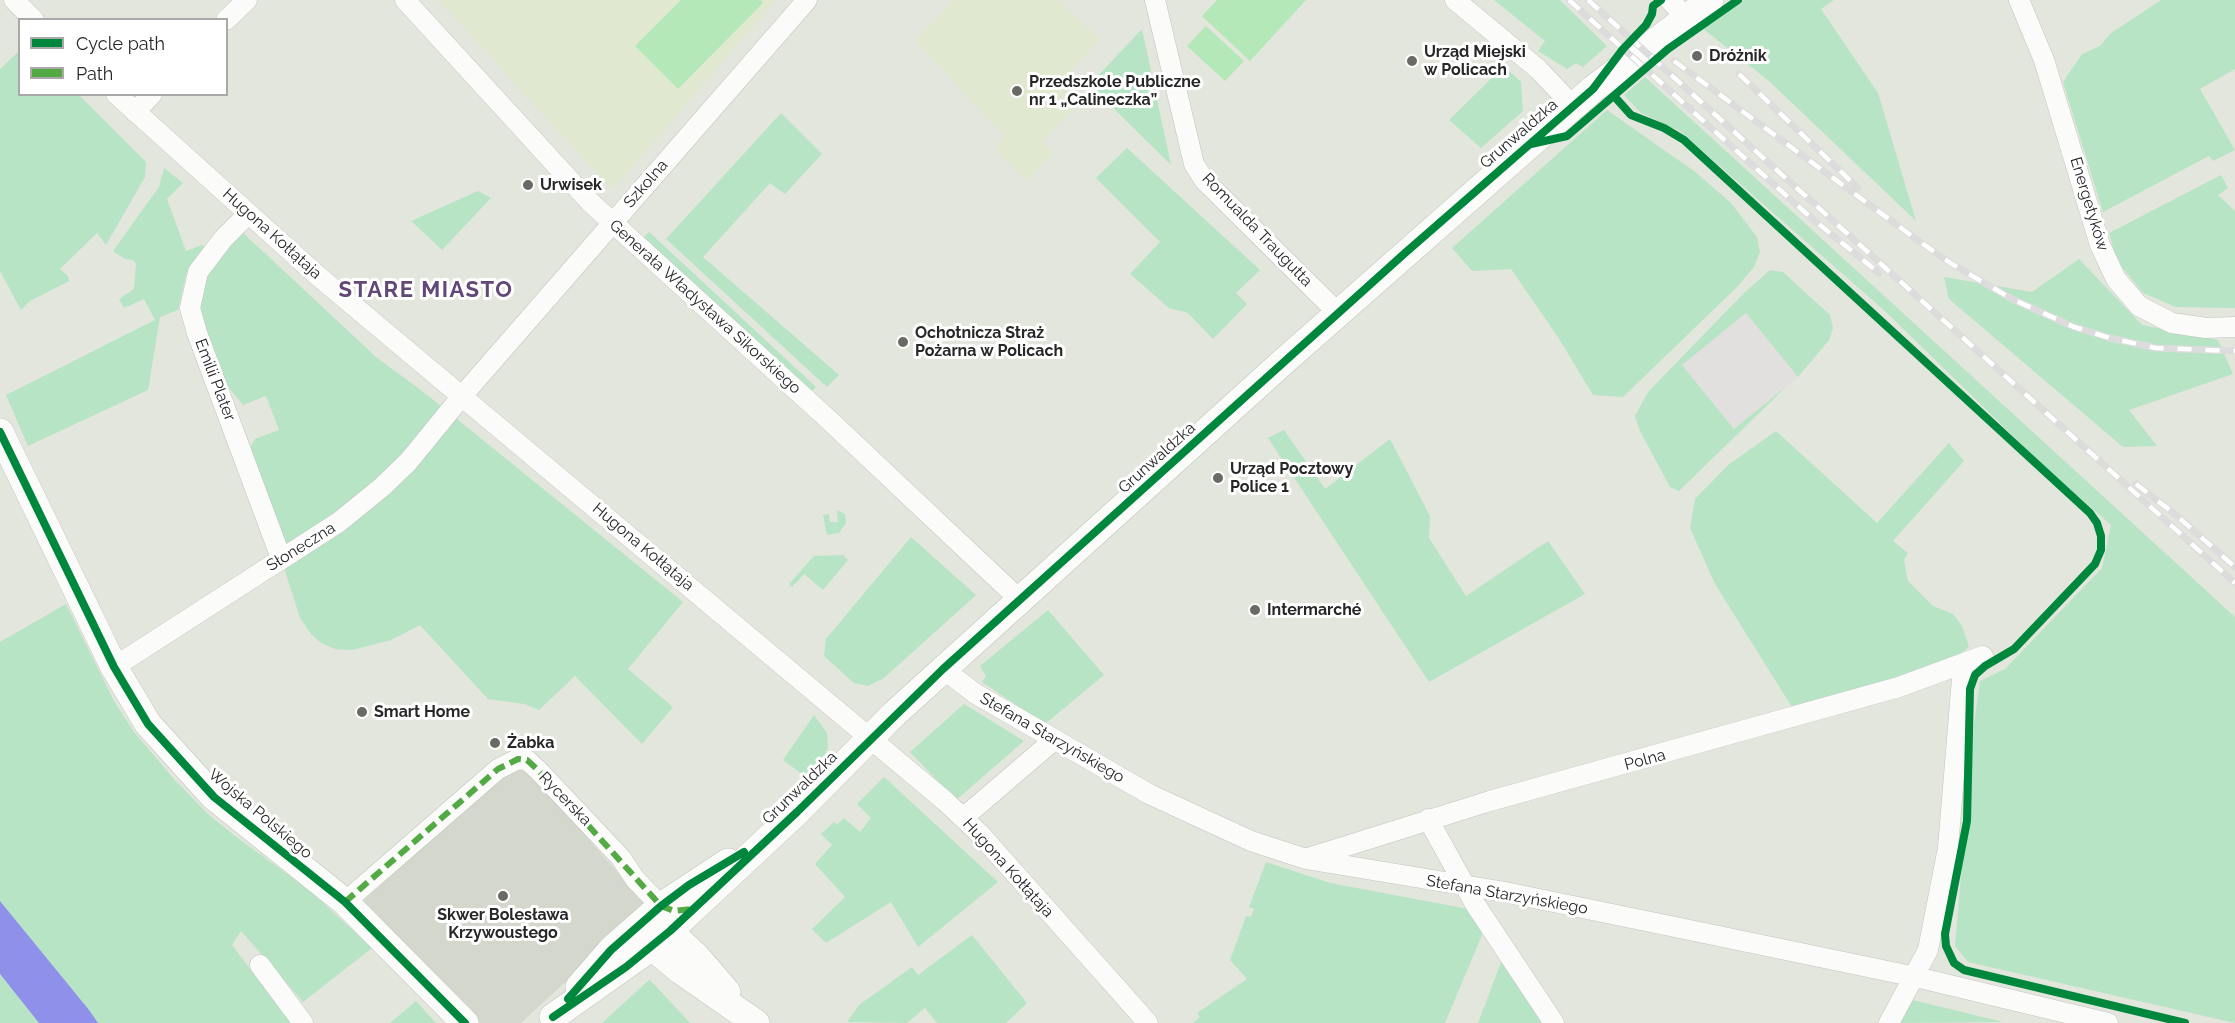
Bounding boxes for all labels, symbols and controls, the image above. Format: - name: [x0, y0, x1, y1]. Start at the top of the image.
- legend: [18, 18, 228, 96]
- text: Cycle path: [76, 33, 165, 54]
- place label: Urząd Miejski w Policach: [1424, 42, 1526, 80]
- place label: Dróżnik: [1709, 46, 1767, 66]
- marker: Dróżnik: [1690, 49, 1704, 63]
- marker: Urząd Miejski w Policach: [1405, 54, 1419, 68]
- text: Path: [76, 63, 113, 84]
- place label: Przedszkole Publiczne nr 1 „Calineczka”: [1029, 72, 1201, 110]
- marker: Przedszkole Publiczne nr 1 „Calineczka”: [1010, 84, 1024, 98]
- street label: Grunwaldzka: [1476, 95, 1562, 173]
- street label: Energetyków: [2066, 155, 2112, 253]
- street label: Szkolna: [620, 156, 672, 212]
- street label: Romualda Traugutta: [1198, 169, 1316, 291]
- place label: Urwisek: [540, 175, 602, 195]
- marker: Urwisek: [521, 178, 535, 192]
- street label: Hugona Kołłątaja: [219, 185, 325, 283]
- street label: Generała Władysława Sikorskiego: [605, 216, 805, 398]
- district label: STARE MIASTO: [339, 277, 513, 303]
- place label: Ochotnicza Straż Pożarna w Policach: [915, 323, 1063, 361]
- marker: Ochotnicza Straż Pożarna w Policach: [896, 335, 910, 349]
- street label: Emilii Plater: [191, 336, 239, 424]
- street label: Grunwaldzka: [1115, 419, 1199, 497]
- place label: Urząd Pocztowy Police 1: [1230, 459, 1353, 497]
- marker: Urząd Pocztowy Police 1: [1211, 471, 1225, 485]
- street label: Hugona Kołłątaja: [588, 499, 698, 595]
- street label: Słoneczna: [263, 518, 339, 576]
- place label: Intermarché: [1267, 600, 1361, 620]
- marker: Intermarché: [1248, 603, 1262, 617]
- street label: Stefana Starzyńskiego: [976, 689, 1128, 787]
- place label: Smart Home: [374, 702, 470, 722]
- marker: Smart Home: [355, 705, 369, 719]
- place label: Żabka: [507, 733, 554, 753]
- marker: Żabka: [488, 736, 502, 750]
- street label: Polna: [1622, 745, 1668, 775]
- street label: Grunwaldzka: [759, 748, 841, 828]
- street label: Wojska Polskiego: [204, 765, 316, 863]
- street label: Rycerska: [535, 768, 595, 830]
- street label: Hugona Kołłątaja: [959, 815, 1057, 921]
- street label: Stefana Starzyńskiego: [1425, 871, 1589, 919]
- marker: Skwer Bolesława Krzywoustego: [496, 889, 510, 903]
- place label: Skwer Bolesława Krzywoustego: [437, 905, 569, 943]

